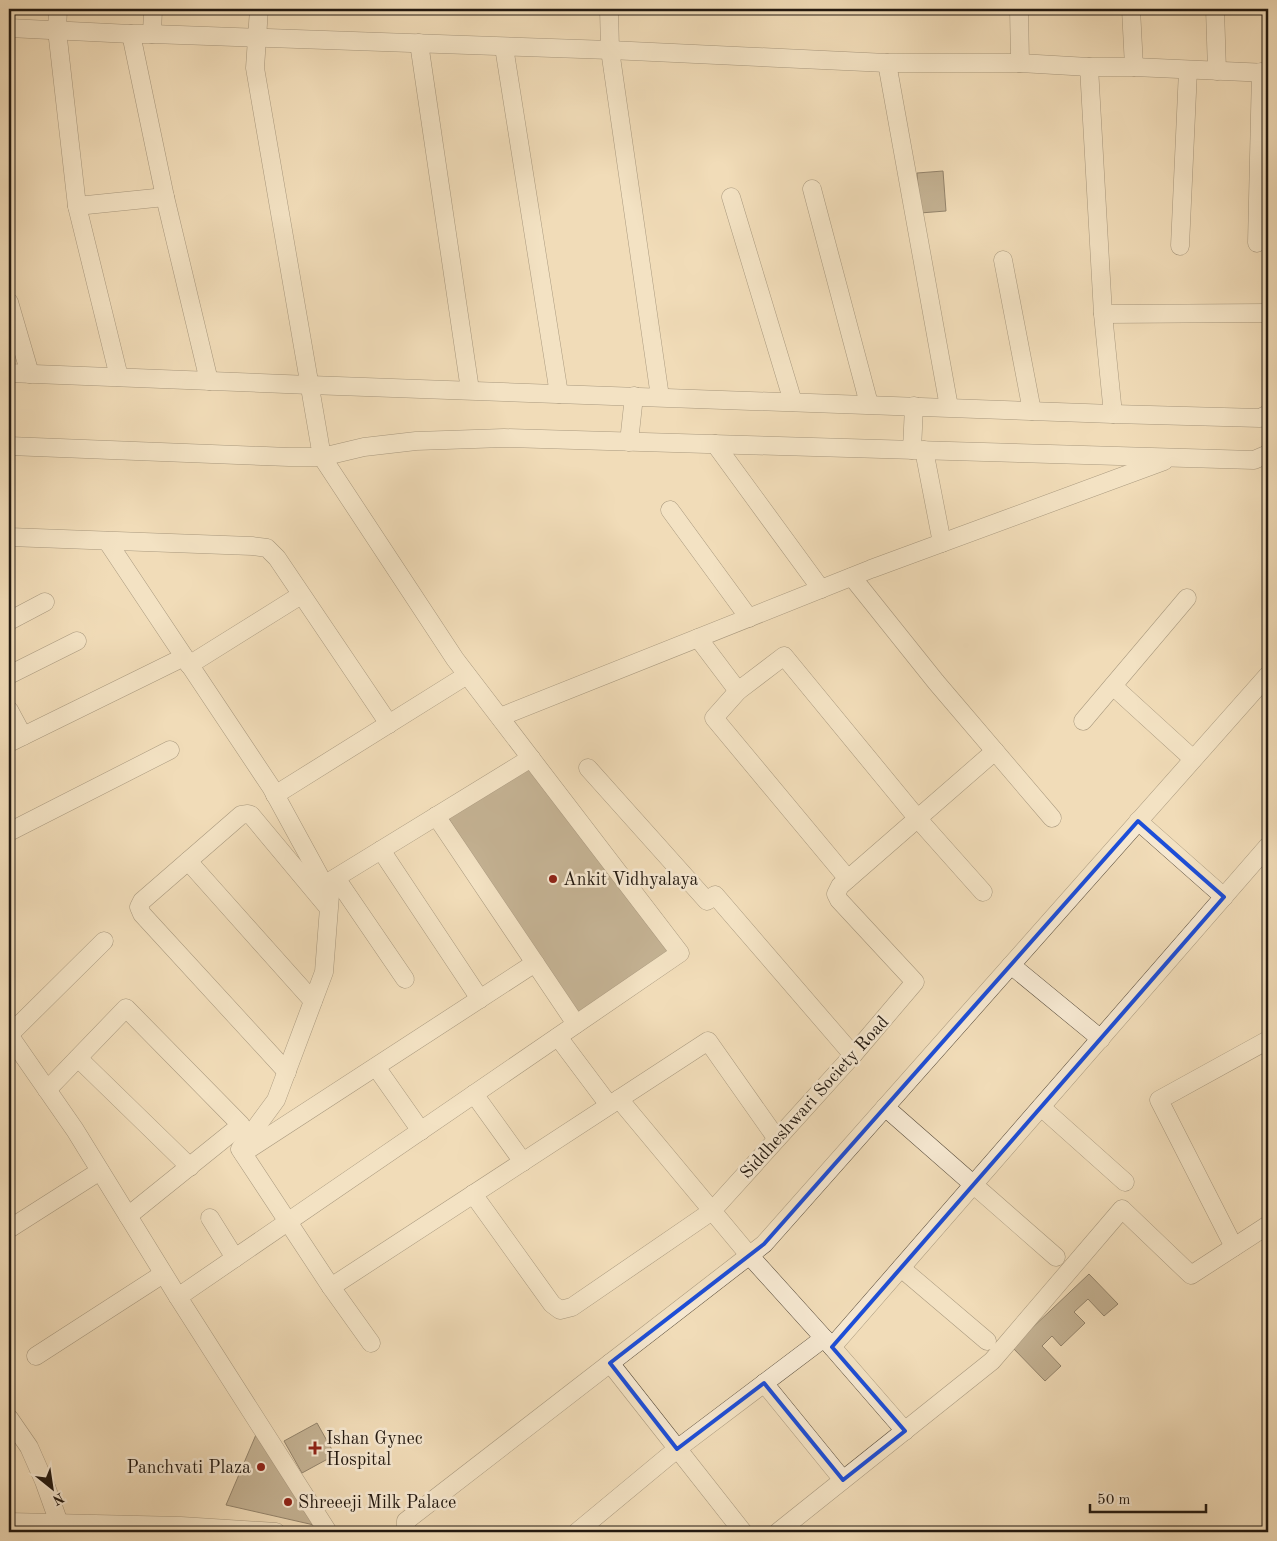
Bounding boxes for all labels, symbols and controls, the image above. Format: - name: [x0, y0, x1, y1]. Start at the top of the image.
- place label: Ankit Vidhyalaya: [563, 871, 698, 889]
- marker: Ankit Vidhyalaya: [547, 873, 559, 885]
- street label: Siddheshwari Society Road: [737, 1013, 892, 1183]
- place label: Ishan Gynec Hospital: [326, 1430, 423, 1469]
- marker: Ishan Gynec Hospital: [308, 1441, 322, 1455]
- place label: Panchvati Plaza: [126, 1459, 251, 1477]
- marker: Panchvati Plaza: [255, 1461, 267, 1473]
- north arrow: [28, 1464, 78, 1514]
- scale bar: [1090, 1481, 1206, 1513]
- text: N: [50, 1490, 66, 1507]
- text: 50 m: [1097, 1493, 1131, 1508]
- place label: Shreeeji Milk Palace: [298, 1494, 456, 1512]
- marker: Shreeeji Milk Palace: [282, 1496, 294, 1508]

